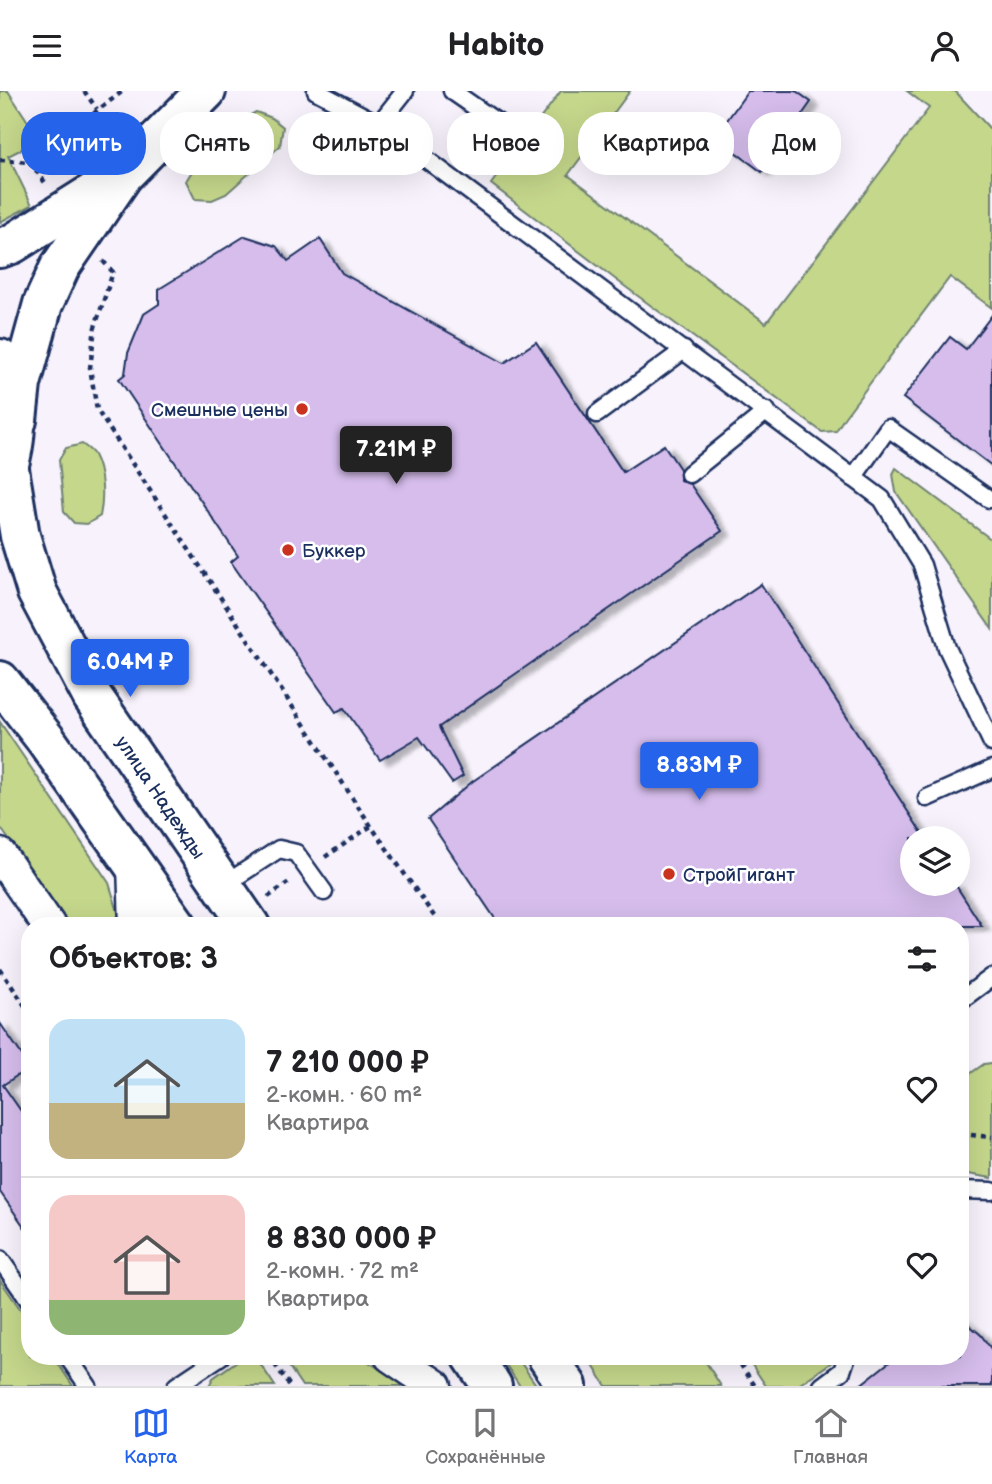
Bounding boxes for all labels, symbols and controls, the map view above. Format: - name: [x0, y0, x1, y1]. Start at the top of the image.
- text: Habito: [447, 26, 545, 65]
- icon: menu: [28, 27, 66, 65]
- icon: person: [926, 27, 964, 65]
- chip: Купить: [21, 112, 146, 175]
- chip: Снять: [160, 112, 274, 175]
- chip: Фильтры: [288, 112, 433, 175]
- chip: Новое: [447, 112, 564, 175]
- chip: Квартира: [578, 112, 734, 175]
- chip: Дом: [748, 112, 841, 175]
- place label: Смешные цены: [151, 399, 288, 422]
- marker: Смешные цены: [294, 401, 310, 417]
- pin: 7.21M ₽: [331, 427, 461, 486]
- text: 7.21M ₽: [356, 435, 436, 463]
- place label: Буккер: [302, 540, 366, 563]
- marker: Буккер: [280, 542, 296, 558]
- pin: 6.04M ₽: [65, 639, 195, 699]
- text: 6.04M ₽: [87, 648, 173, 676]
- street label: улица Надежды: [110, 732, 209, 864]
- pin: 8.83M ₽: [634, 743, 764, 802]
- text: 8.83M ₽: [656, 751, 742, 779]
- map controls: [900, 826, 970, 896]
- button: layers: [900, 826, 970, 896]
- place label: СтройГигант: [683, 864, 795, 887]
- marker: СтройГигант: [661, 866, 677, 882]
- icon: filters: [903, 940, 941, 978]
- text: Объектов: 3: [49, 941, 218, 977]
- text: 7 210 000 ₽: [266, 1045, 429, 1081]
- icon: home: [105, 1047, 189, 1131]
- icon: heart: [903, 1070, 941, 1108]
- text: 2-комн. · 60 m²: [266, 1081, 422, 1109]
- text: Квартира: [266, 1109, 369, 1137]
- text: 8 830 000 ₽: [266, 1221, 436, 1257]
- icon: home: [105, 1223, 189, 1307]
- icon: heart: [903, 1246, 941, 1284]
- text: 2-комн. · 72 m²: [266, 1257, 419, 1285]
- text: Квартира: [266, 1285, 369, 1313]
- tab: Карта: [124, 1404, 177, 1469]
- tab: Сохранённые: [425, 1404, 545, 1469]
- tab: Главная: [793, 1404, 868, 1469]

